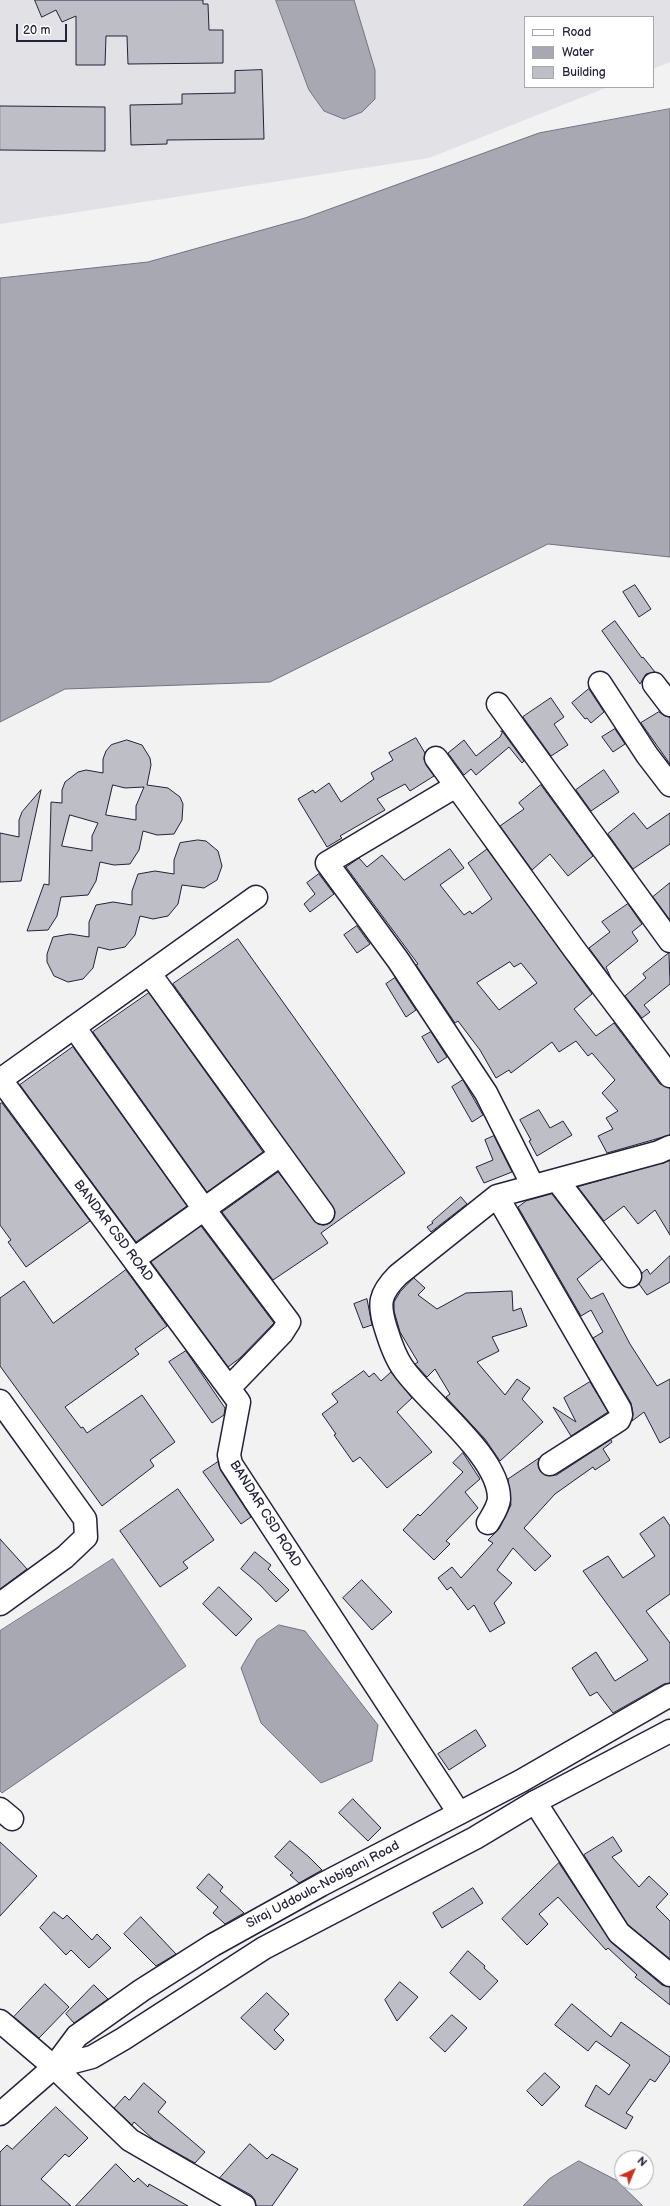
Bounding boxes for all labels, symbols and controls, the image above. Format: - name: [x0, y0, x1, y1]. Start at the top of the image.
- scale bar: [18, 16, 69, 42]
- legend: [524, 16, 654, 88]
- text: 20 m: [23, 23, 50, 38]
- text: Road: [562, 25, 591, 40]
- text: Water: [562, 45, 594, 60]
- text: Building: [562, 65, 606, 80]
- street label: BANDAR CSD ROAD: [70, 1177, 156, 1285]
- street label: BANDAR CSD ROAD: [226, 1458, 304, 1570]
- street label: Siraj Uddoula-Nobiganj Road: [244, 1838, 402, 1932]
- north arrow: [614, 2150, 654, 2190]
- text: N: [634, 2154, 649, 2169]

